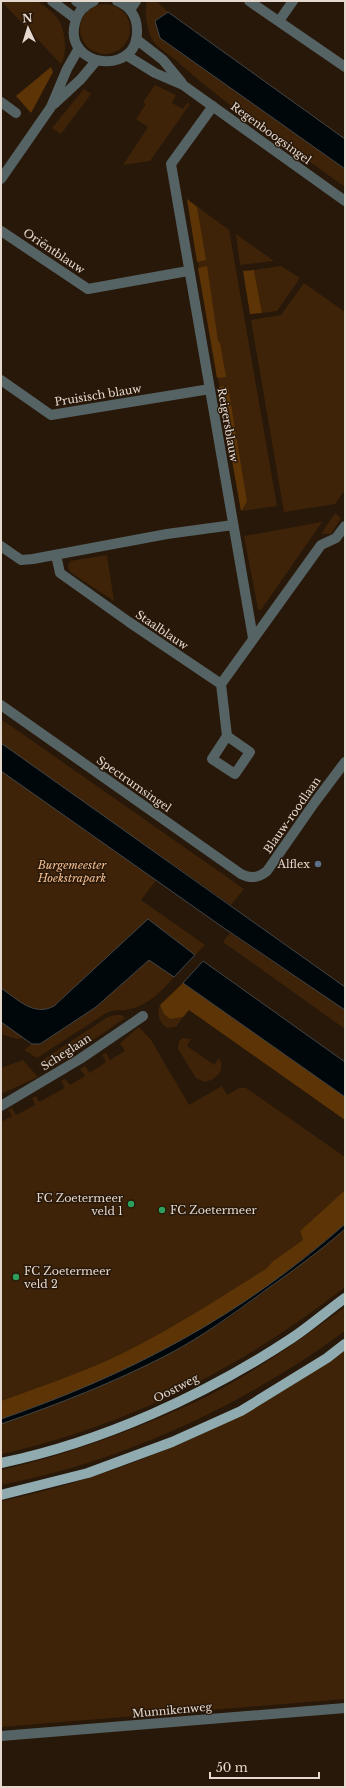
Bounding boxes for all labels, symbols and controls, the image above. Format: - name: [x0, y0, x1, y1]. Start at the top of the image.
- north arrow: [8, 8, 48, 48]
- text: N: [22, 11, 34, 25]
- street label: Regenboogsingel: [228, 99, 314, 167]
- street label: Oriëntblauw: [21, 225, 88, 277]
- street label: Pruisisch blauw: [54, 381, 143, 409]
- street label: Reigersblauw: [215, 387, 242, 464]
- street label: Staalblauw: [133, 607, 192, 653]
- street label: Spectrumsingel: [94, 753, 174, 815]
- street label: Blauw-roodlaan: [260, 774, 324, 856]
- place label: Alflex: [277, 857, 310, 871]
- park label: Burgemeester Hoekstrapark: [37, 858, 107, 885]
- marker: Alflex: [313, 859, 323, 869]
- street label: Scheglaan: [38, 1030, 94, 1073]
- place label: FC Zoetermeer veld 1: [36, 1191, 124, 1218]
- marker: FC Zoetermeer veld 1: [126, 1199, 136, 1209]
- place label: FC Zoetermeer: [170, 1203, 257, 1217]
- marker: FC Zoetermeer: [157, 1205, 167, 1215]
- place label: FC Zoetermeer veld 2: [24, 1264, 111, 1291]
- marker: FC Zoetermeer veld 2: [11, 1272, 21, 1282]
- street label: Oostweg: [151, 1370, 201, 1405]
- street label: Munnikenweg: [131, 1699, 213, 1720]
- scale bar: [210, 1754, 319, 1780]
- text: 50 m: [216, 1760, 248, 1775]

